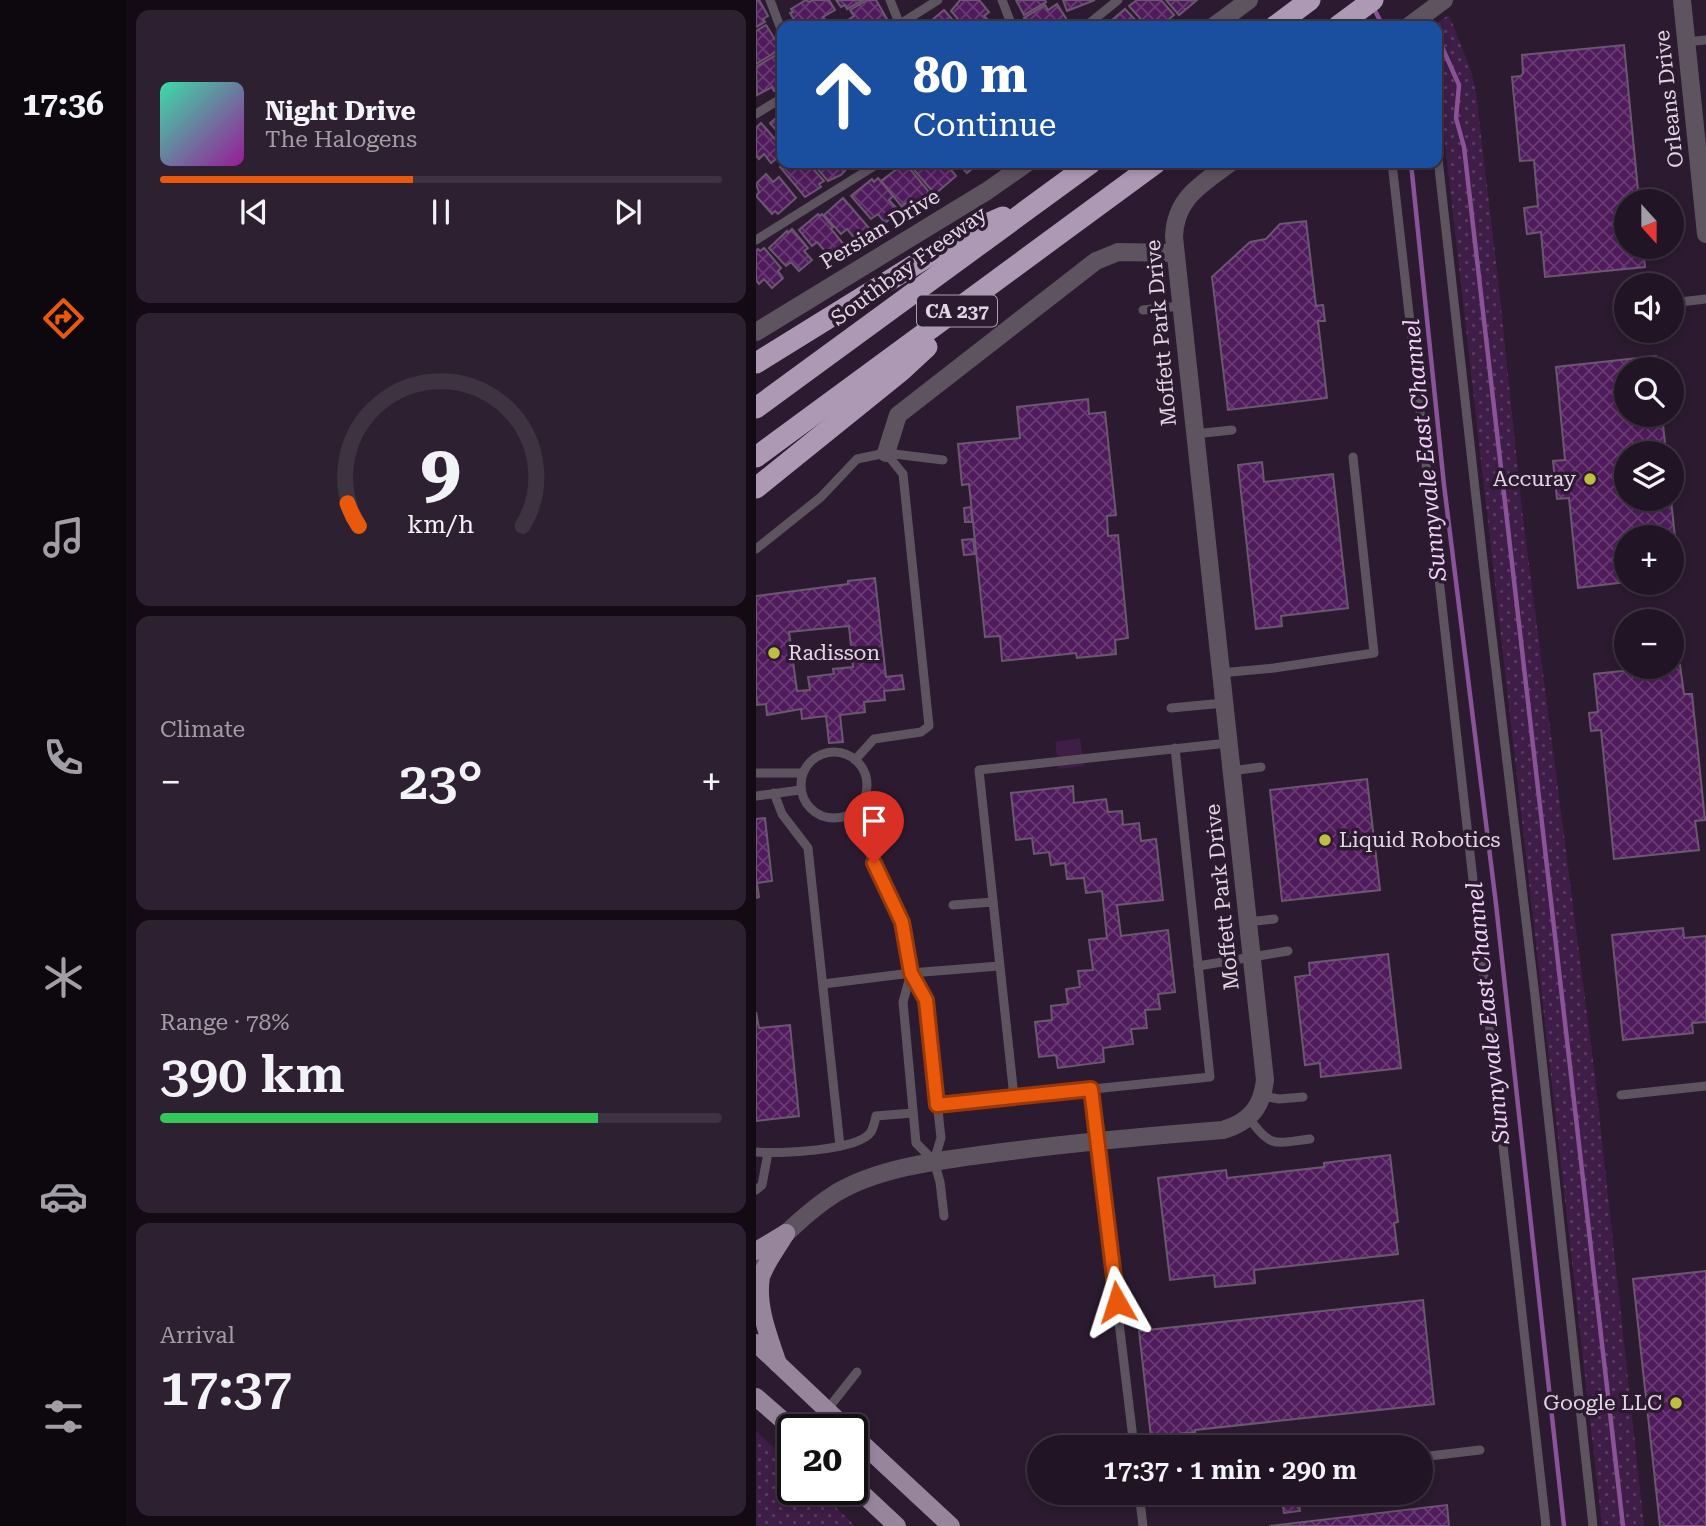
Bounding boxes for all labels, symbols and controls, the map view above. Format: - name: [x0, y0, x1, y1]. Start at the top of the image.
- street label: Orleans Drive: [1650, 29, 1688, 169]
- text: 80 m: [913, 47, 1028, 104]
- icon: ahead: [798, 49, 889, 140]
- text: 17:36: [22, 85, 104, 123]
- text: Night Drive: [265, 96, 416, 126]
- text: Continue: [913, 106, 1056, 144]
- text: The Halogens: [265, 126, 417, 153]
- street label: Persian Drive: [816, 184, 944, 274]
- north arrow: [1614, 189, 1684, 259]
- map controls: [1614, 189, 1684, 679]
- icon: previous: [235, 193, 273, 231]
- icon: pause: [422, 193, 460, 231]
- icon: next: [609, 193, 647, 231]
- street label: Southbay Freeway: [827, 201, 992, 331]
- street label: Moffett Park Drive: [1141, 239, 1181, 427]
- button: sound: [1614, 273, 1684, 343]
- icon: directions: [39, 294, 88, 343]
- road number: CA 237: [917, 296, 997, 326]
- water label: Sunnyvale East Channel: [1398, 318, 1452, 583]
- button: search: [1614, 357, 1684, 427]
- text: 9: [421, 429, 461, 514]
- button: layers: [1614, 441, 1684, 511]
- place label: Accuray: [1493, 467, 1577, 491]
- marker: Accuray: [1582, 471, 1598, 487]
- text: km/h: [408, 510, 474, 539]
- icon: music: [39, 513, 88, 562]
- button: +: [1614, 525, 1684, 595]
- button: −: [1614, 609, 1684, 679]
- place label: Radisson: [788, 641, 880, 665]
- marker: Radisson: [766, 645, 782, 661]
- text: Climate: [160, 716, 245, 743]
- icon: phone: [39, 733, 88, 782]
- text: 23°: [399, 751, 483, 812]
- text: −: [160, 760, 181, 804]
- text: +: [701, 760, 722, 804]
- pin: [844, 791, 904, 863]
- icon: arrive: [855, 802, 893, 840]
- street label: Moffett Park Drive: [1200, 803, 1244, 991]
- place label: Liquid Robotics: [1339, 828, 1501, 852]
- marker: Liquid Robotics: [1317, 832, 1333, 848]
- water label: Sunnyvale East Channel: [1461, 881, 1515, 1146]
- icon: climate: [39, 953, 88, 1002]
- text: Range · 78%: [160, 1009, 289, 1036]
- text: 390 km: [160, 1044, 345, 1105]
- icon: car: [39, 1172, 88, 1221]
- position arrow: [1080, 1265, 1154, 1339]
- text: Arrival: [160, 1322, 235, 1349]
- text: 17:37: [160, 1357, 292, 1418]
- place label: Google LLC: [1543, 1391, 1662, 1415]
- icon: filters: [39, 1392, 88, 1441]
- marker: Google LLC: [1668, 1395, 1684, 1411]
- speed limit sign: 20: [777, 1414, 868, 1505]
- text: 17:37 · 1 min · 290 m: [1103, 1455, 1357, 1485]

